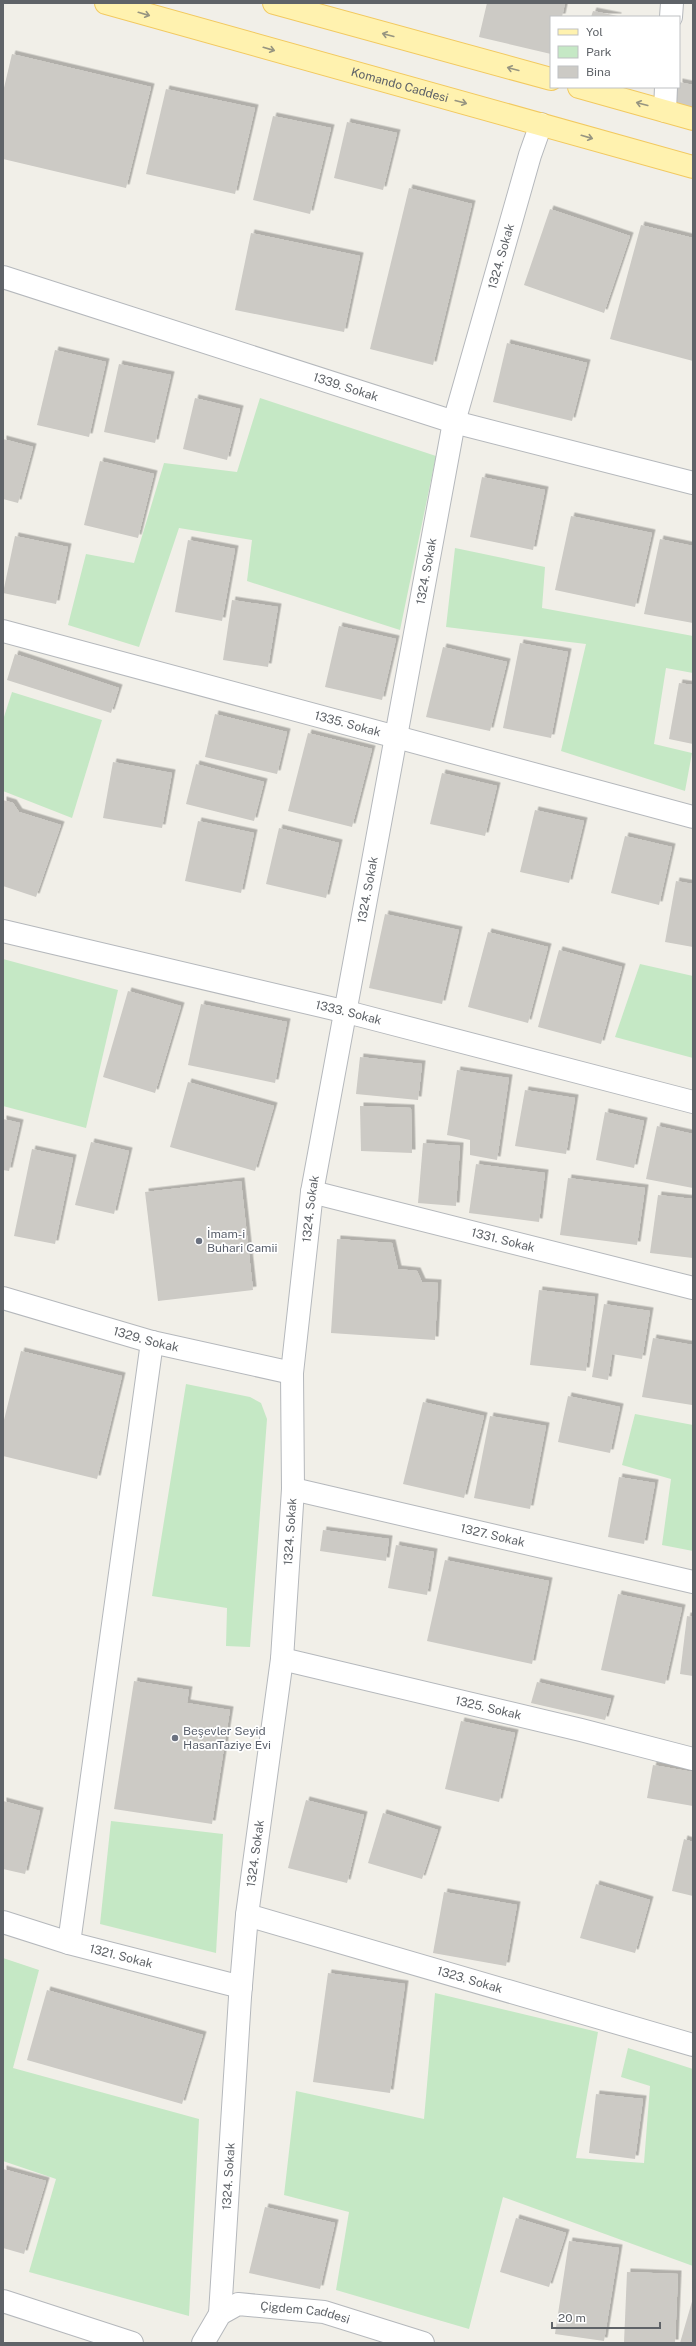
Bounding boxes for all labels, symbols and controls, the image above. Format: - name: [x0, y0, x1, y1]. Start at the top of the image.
- one-way arrow: [137, 10, 150, 18]
- legend: [550, 16, 680, 88]
- text: Yol: [586, 25, 603, 39]
- one-way arrow: [382, 30, 395, 38]
- text: Park: [586, 45, 612, 59]
- one-way arrow: [262, 46, 275, 53]
- street label: Komando Caddesi: [350, 65, 450, 105]
- one-way arrow: [507, 65, 520, 72]
- text: Bina: [586, 65, 611, 79]
- one-way arrow: [455, 99, 468, 107]
- one-way arrow: [636, 100, 649, 108]
- one-way arrow: [580, 134, 593, 141]
- street label: 1324. Sokak: [485, 222, 517, 291]
- street label: 1339. Sokak: [311, 370, 380, 404]
- street label: 1324. Sokak: [413, 537, 440, 606]
- street label: 1335. Sokak: [313, 708, 383, 740]
- street label: 1324. Sokak: [355, 855, 381, 924]
- street label: 1333. Sokak: [314, 998, 383, 1028]
- street label: 1324. Sokak: [299, 1174, 322, 1243]
- street label: 1331. Sokak: [470, 1225, 537, 1255]
- place label: İmam-i Buhari Camii: [207, 1227, 277, 1255]
- marker: İmam-i Buhari Camii: [194, 1236, 204, 1246]
- street label: 1329. Sokak: [112, 1324, 180, 1355]
- street label: 1324. Sokak: [281, 1497, 299, 1566]
- street label: 1327. Sokak: [459, 1521, 527, 1550]
- street label: 1325. Sokak: [454, 1693, 523, 1723]
- place label: Beşevler Seyid HasanTaziye Evi: [183, 1724, 271, 1752]
- marker: Beşevler Seyid HasanTaziye Evi: [170, 1733, 180, 1743]
- street label: 1324. Sokak: [244, 1819, 267, 1888]
- street label: 1321. Sokak: [88, 1941, 154, 1971]
- street label: 1323. Sokak: [435, 1964, 504, 1996]
- street label: 1324. Sokak: [220, 2142, 238, 2210]
- street label: Çigdem Caddesi: [260, 2299, 352, 2327]
- scale bar: [552, 2304, 660, 2330]
- text: 20 m: [558, 2311, 586, 2325]

